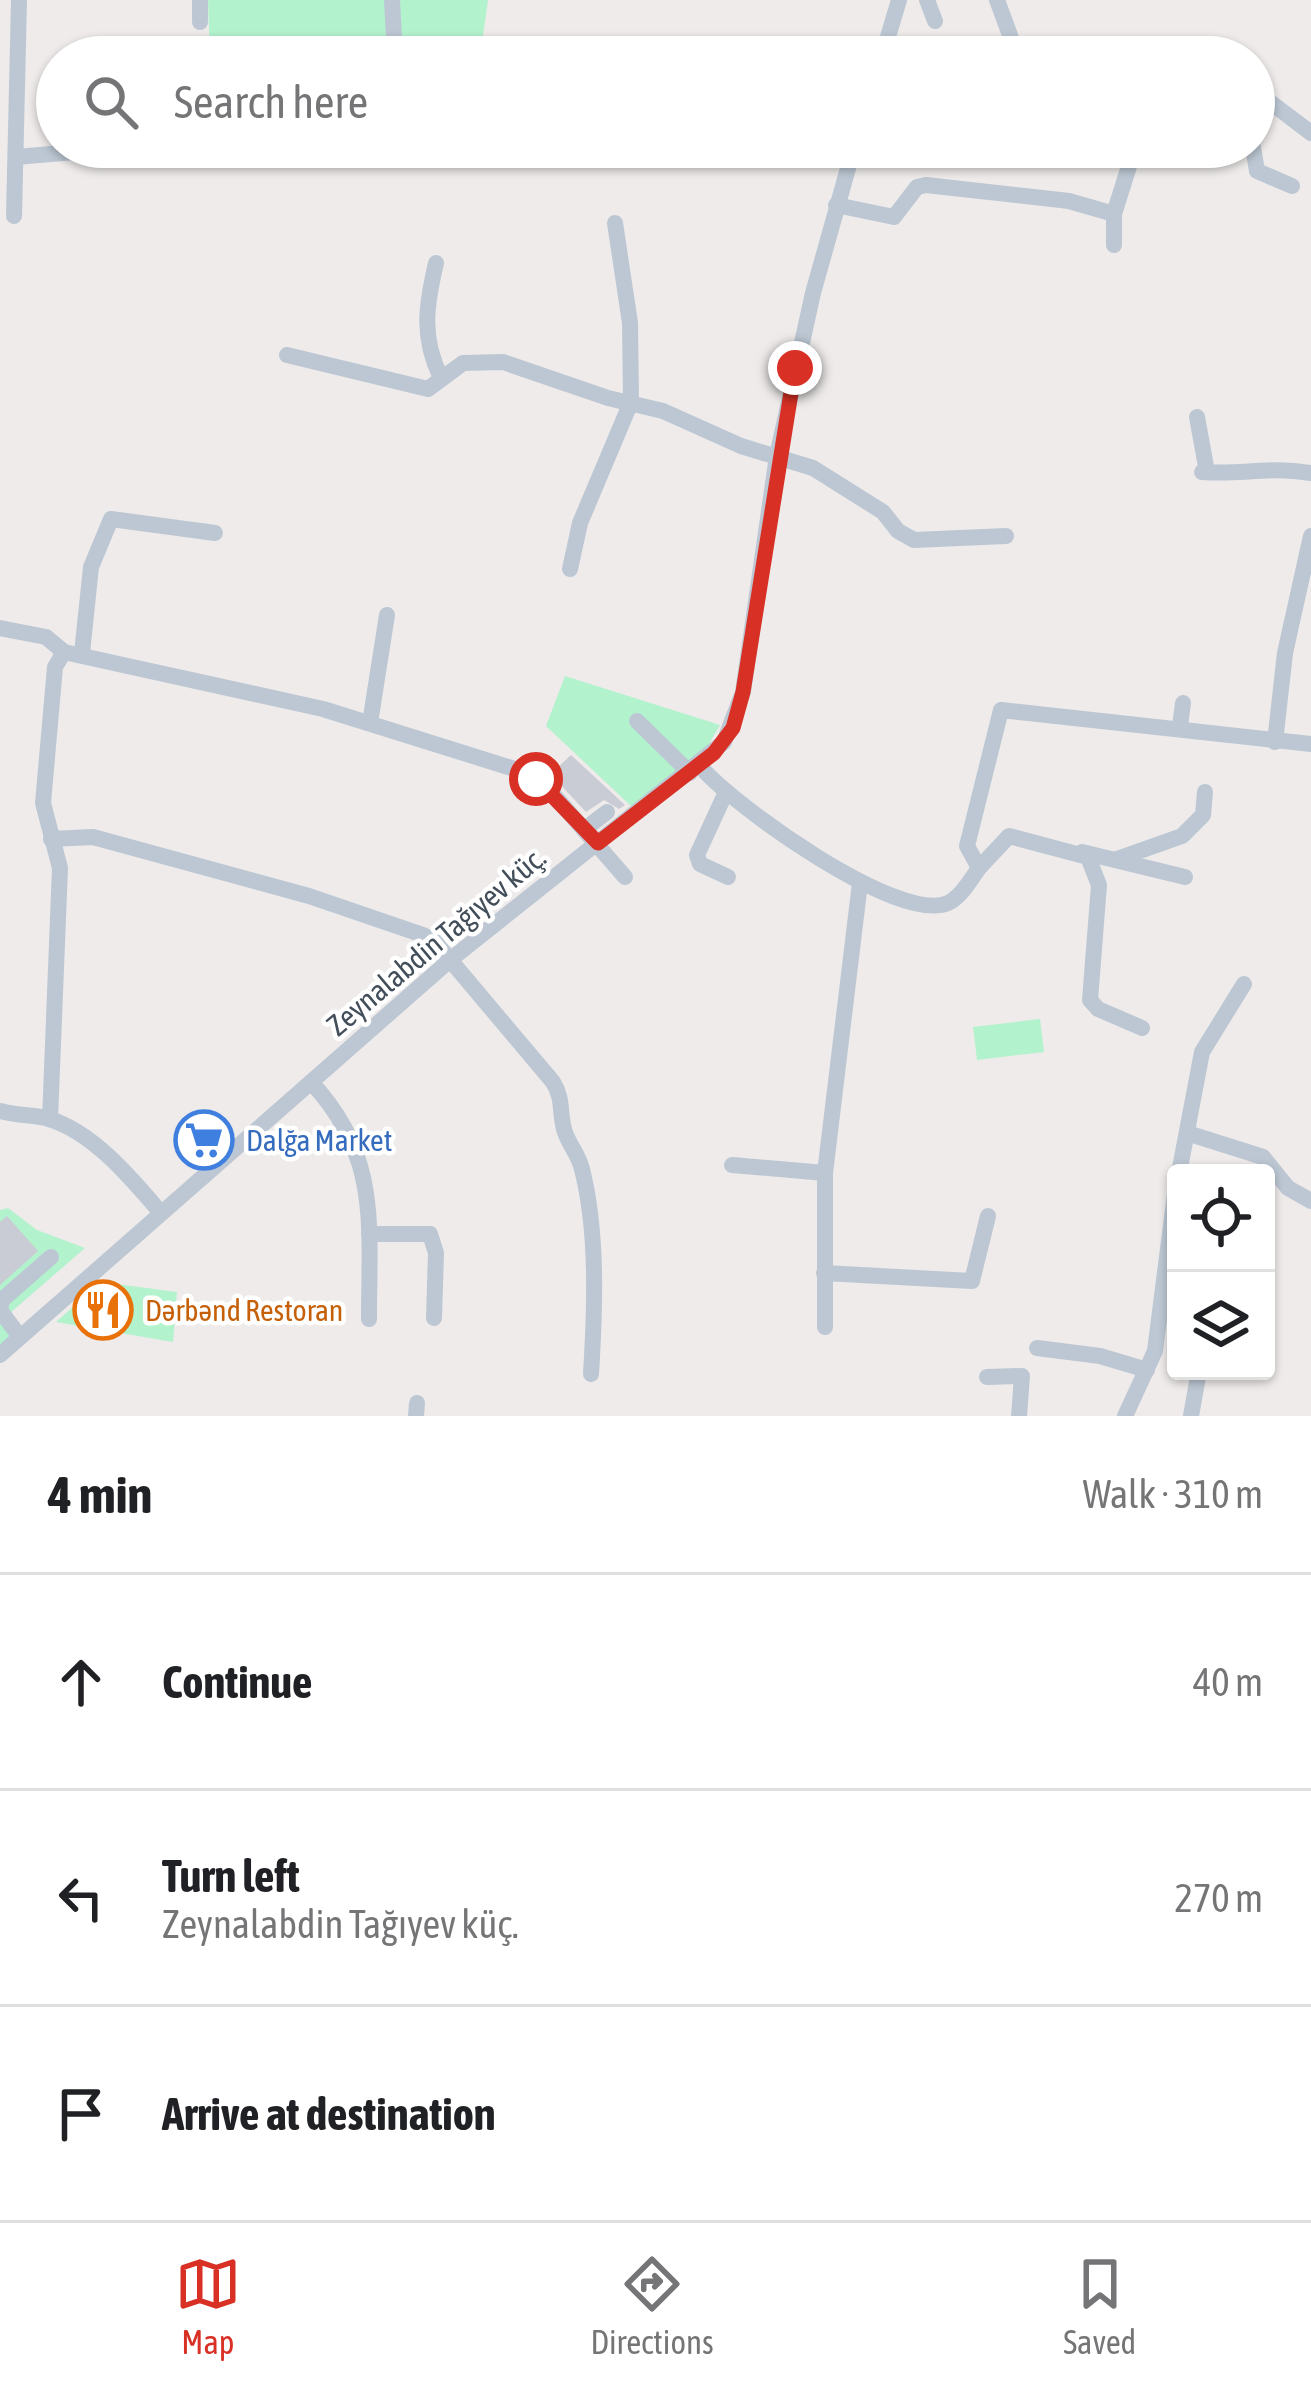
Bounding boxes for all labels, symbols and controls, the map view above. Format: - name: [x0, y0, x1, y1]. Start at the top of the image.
- search box: [36, 36, 1275, 168]
- icon: search: [78, 69, 144, 135]
- text: Search here: [174, 76, 368, 128]
- route end: [768, 341, 822, 395]
- route start: [509, 752, 563, 806]
- street label: Zeynalabdin Tağıyev küç.: [320, 840, 552, 1042]
- supermarket icon: Dalğa Market: [173, 1109, 235, 1171]
- place label: Dalğa Market: [246, 1123, 392, 1157]
- map controls: [1167, 1164, 1275, 1380]
- button: locate: [1167, 1164, 1275, 1272]
- button: layers: [1167, 1272, 1275, 1380]
- restaurant icon: Dərbənd Restoran: [72, 1279, 134, 1341]
- place label: Dərbənd Restoran: [145, 1293, 343, 1327]
- text: 4 min: [48, 1465, 152, 1524]
- text: Walk · 310 m: [1083, 1472, 1263, 1516]
- icon: ahead: [48, 1649, 114, 1715]
- text: Continue: [162, 1656, 313, 1708]
- text: 40 m: [1193, 1660, 1263, 1704]
- text: Turn left: [162, 1850, 300, 1902]
- icon: left: [48, 1865, 114, 1931]
- text: 270 m: [1175, 1876, 1263, 1920]
- text: Zeynalabdin Tağıyev küç.: [162, 1902, 519, 1946]
- icon: arrive: [48, 2081, 114, 2147]
- text: Arrive at destination: [162, 2088, 496, 2140]
- tab: Map: [175, 2251, 241, 2361]
- tab: Directions: [590, 2251, 714, 2361]
- tab: Saved: [1063, 2251, 1136, 2361]

